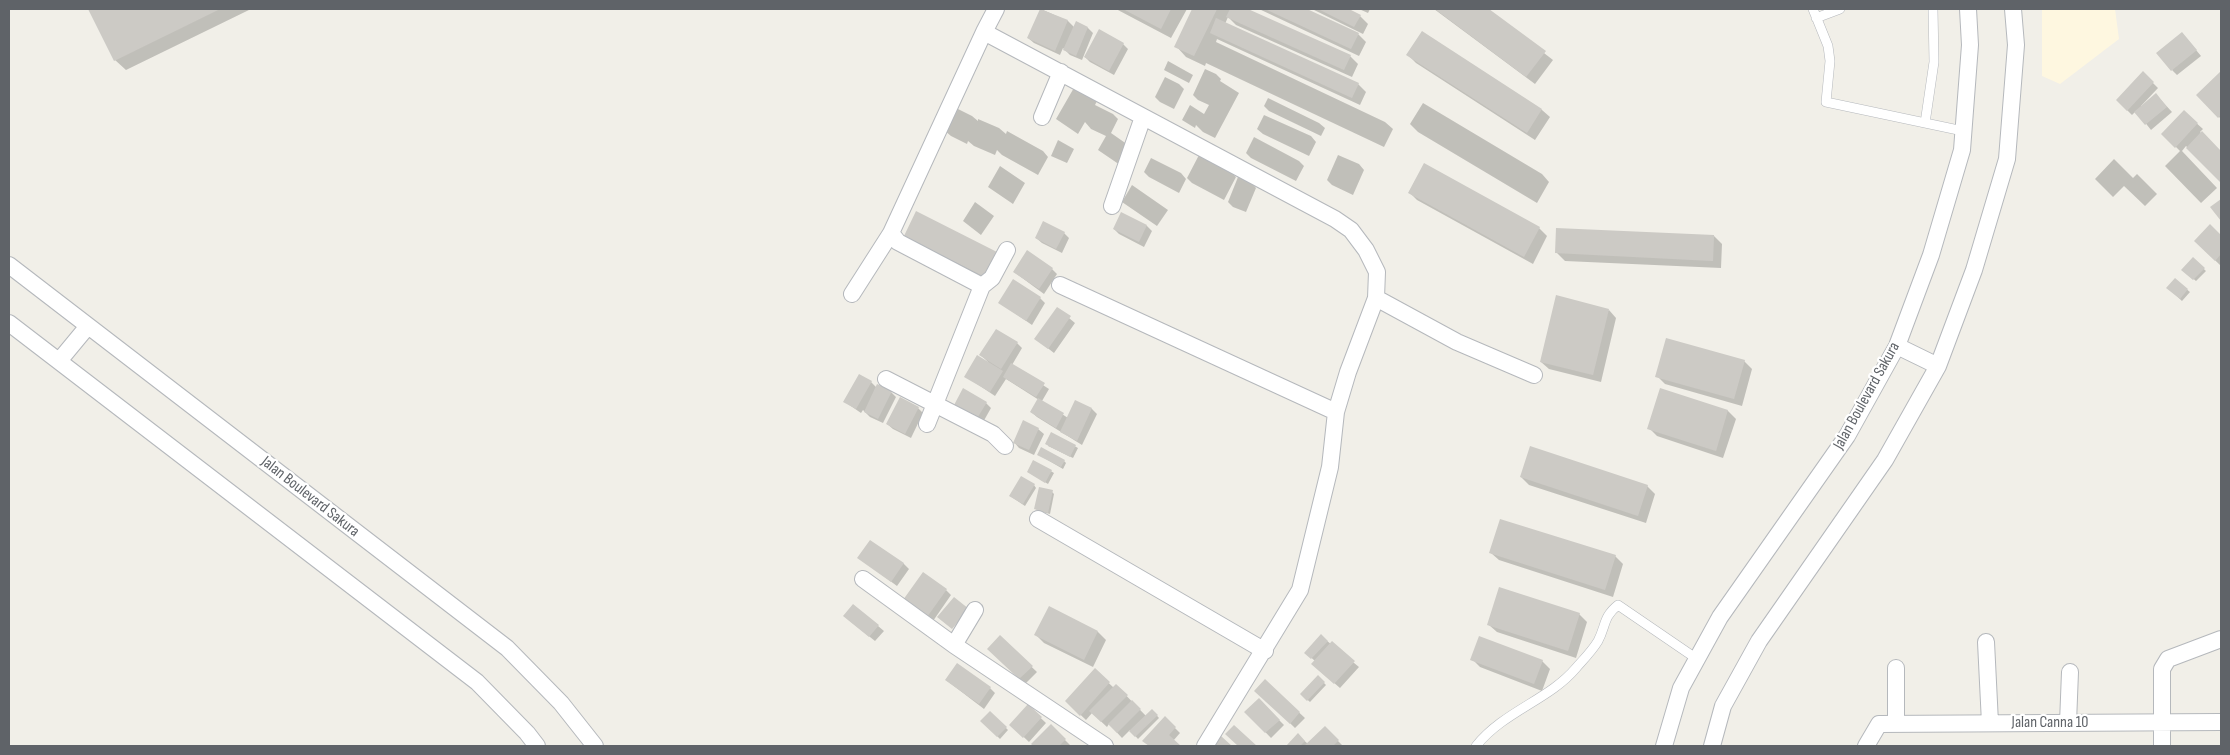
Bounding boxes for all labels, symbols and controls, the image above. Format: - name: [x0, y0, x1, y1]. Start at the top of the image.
- street label: Jalan Boulevard Sakura: [1830, 339, 1904, 453]
- street label: Jalan Boulevard Sakura: [257, 453, 363, 541]
- street label: Jalan Canna 10: [2012, 713, 2088, 733]

